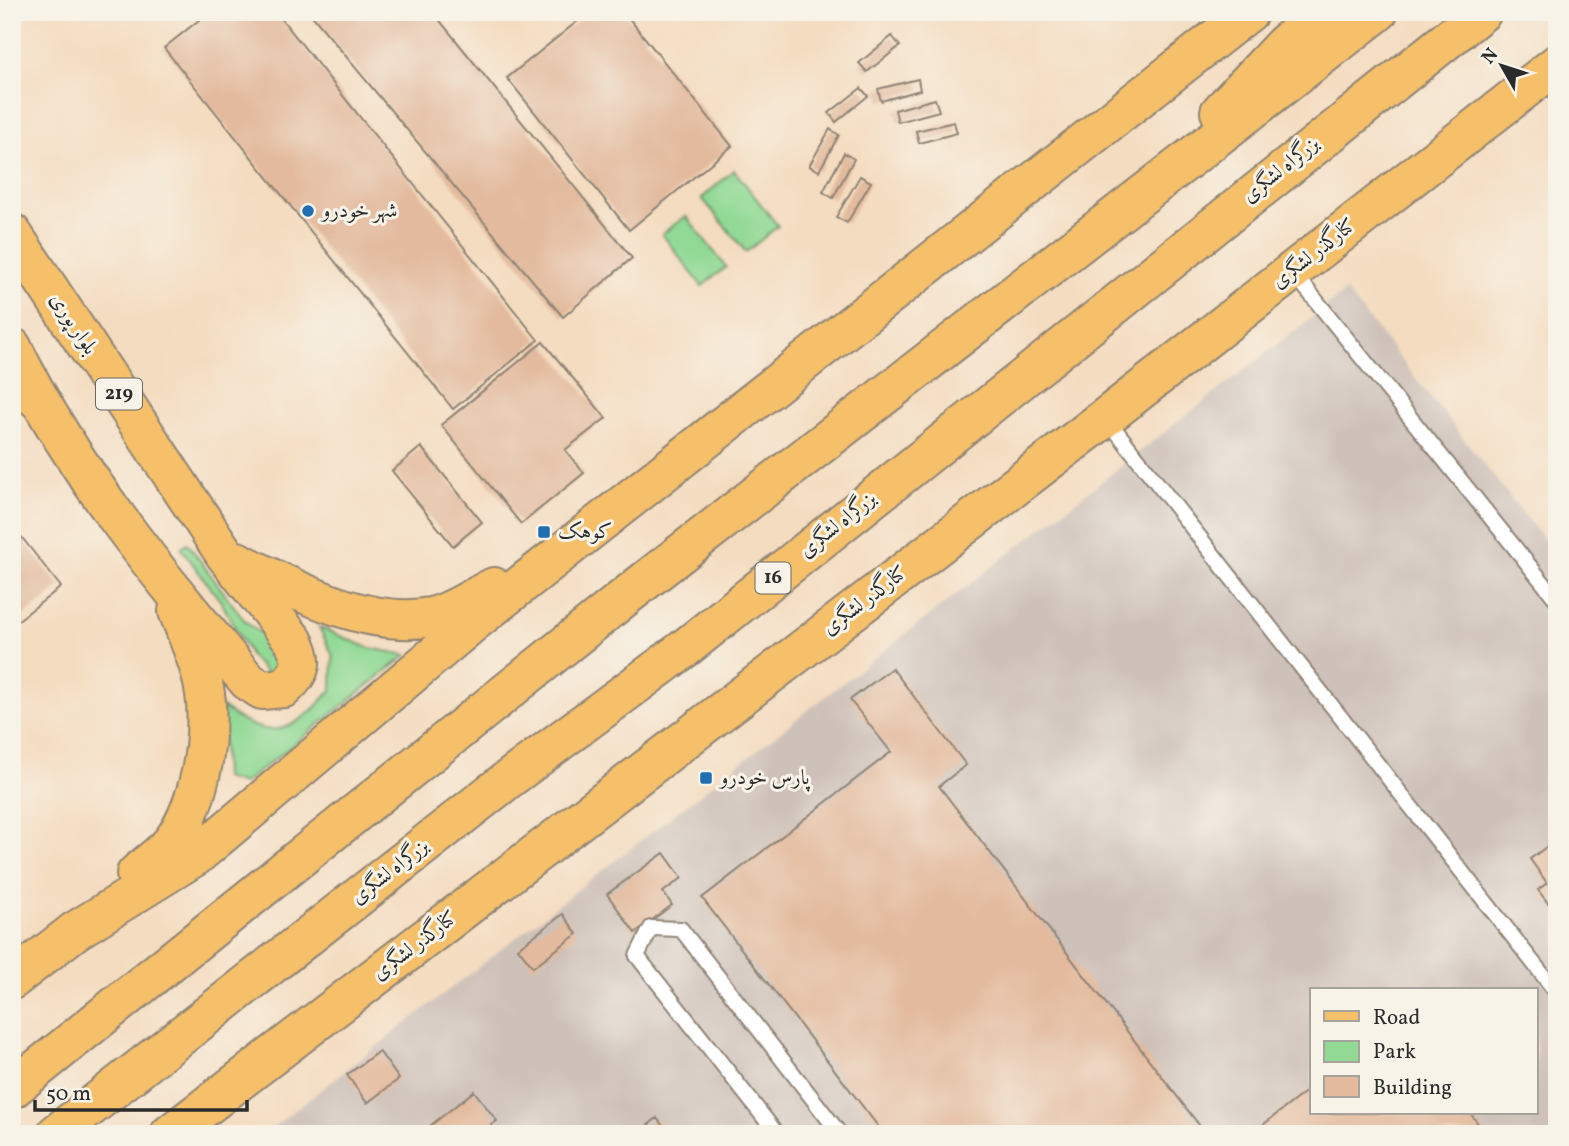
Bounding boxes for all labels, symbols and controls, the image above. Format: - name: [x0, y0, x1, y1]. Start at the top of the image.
- north arrow: [1468, 32, 1538, 102]
- text: N: [1476, 43, 1505, 70]
- street label: بزرگراه لشگری: [1236, 129, 1326, 210]
- place label: شهر خودرو: [320, 197, 398, 226]
- marker: شهر خودرو: [300, 203, 316, 219]
- street label: کنارگذر لشگری: [1265, 210, 1362, 296]
- street label: بلوار پوری: [42, 287, 104, 361]
- road number: 219: [96, 378, 142, 410]
- street label: بزرگراه لشگری: [793, 484, 883, 565]
- place label: کوهک: [558, 518, 612, 547]
- marker: کوهک: [536, 524, 552, 540]
- street label: کنارگذر لشگری: [815, 558, 914, 643]
- road number: 16: [756, 562, 790, 594]
- place label: پارس خودرو: [718, 764, 810, 793]
- marker: پارس خودرو: [698, 770, 714, 786]
- street label: بزرگراه لشگری: [344, 831, 435, 912]
- street label: کنارگذر لشگری: [365, 903, 464, 988]
- legend: [1310, 988, 1538, 1114]
- text: Road: [1373, 1004, 1420, 1033]
- text: Park: [1373, 1038, 1416, 1067]
- scale bar: [35, 1069, 247, 1113]
- text: Building: [1373, 1074, 1452, 1103]
- text: 50 m: [46, 1080, 91, 1109]

